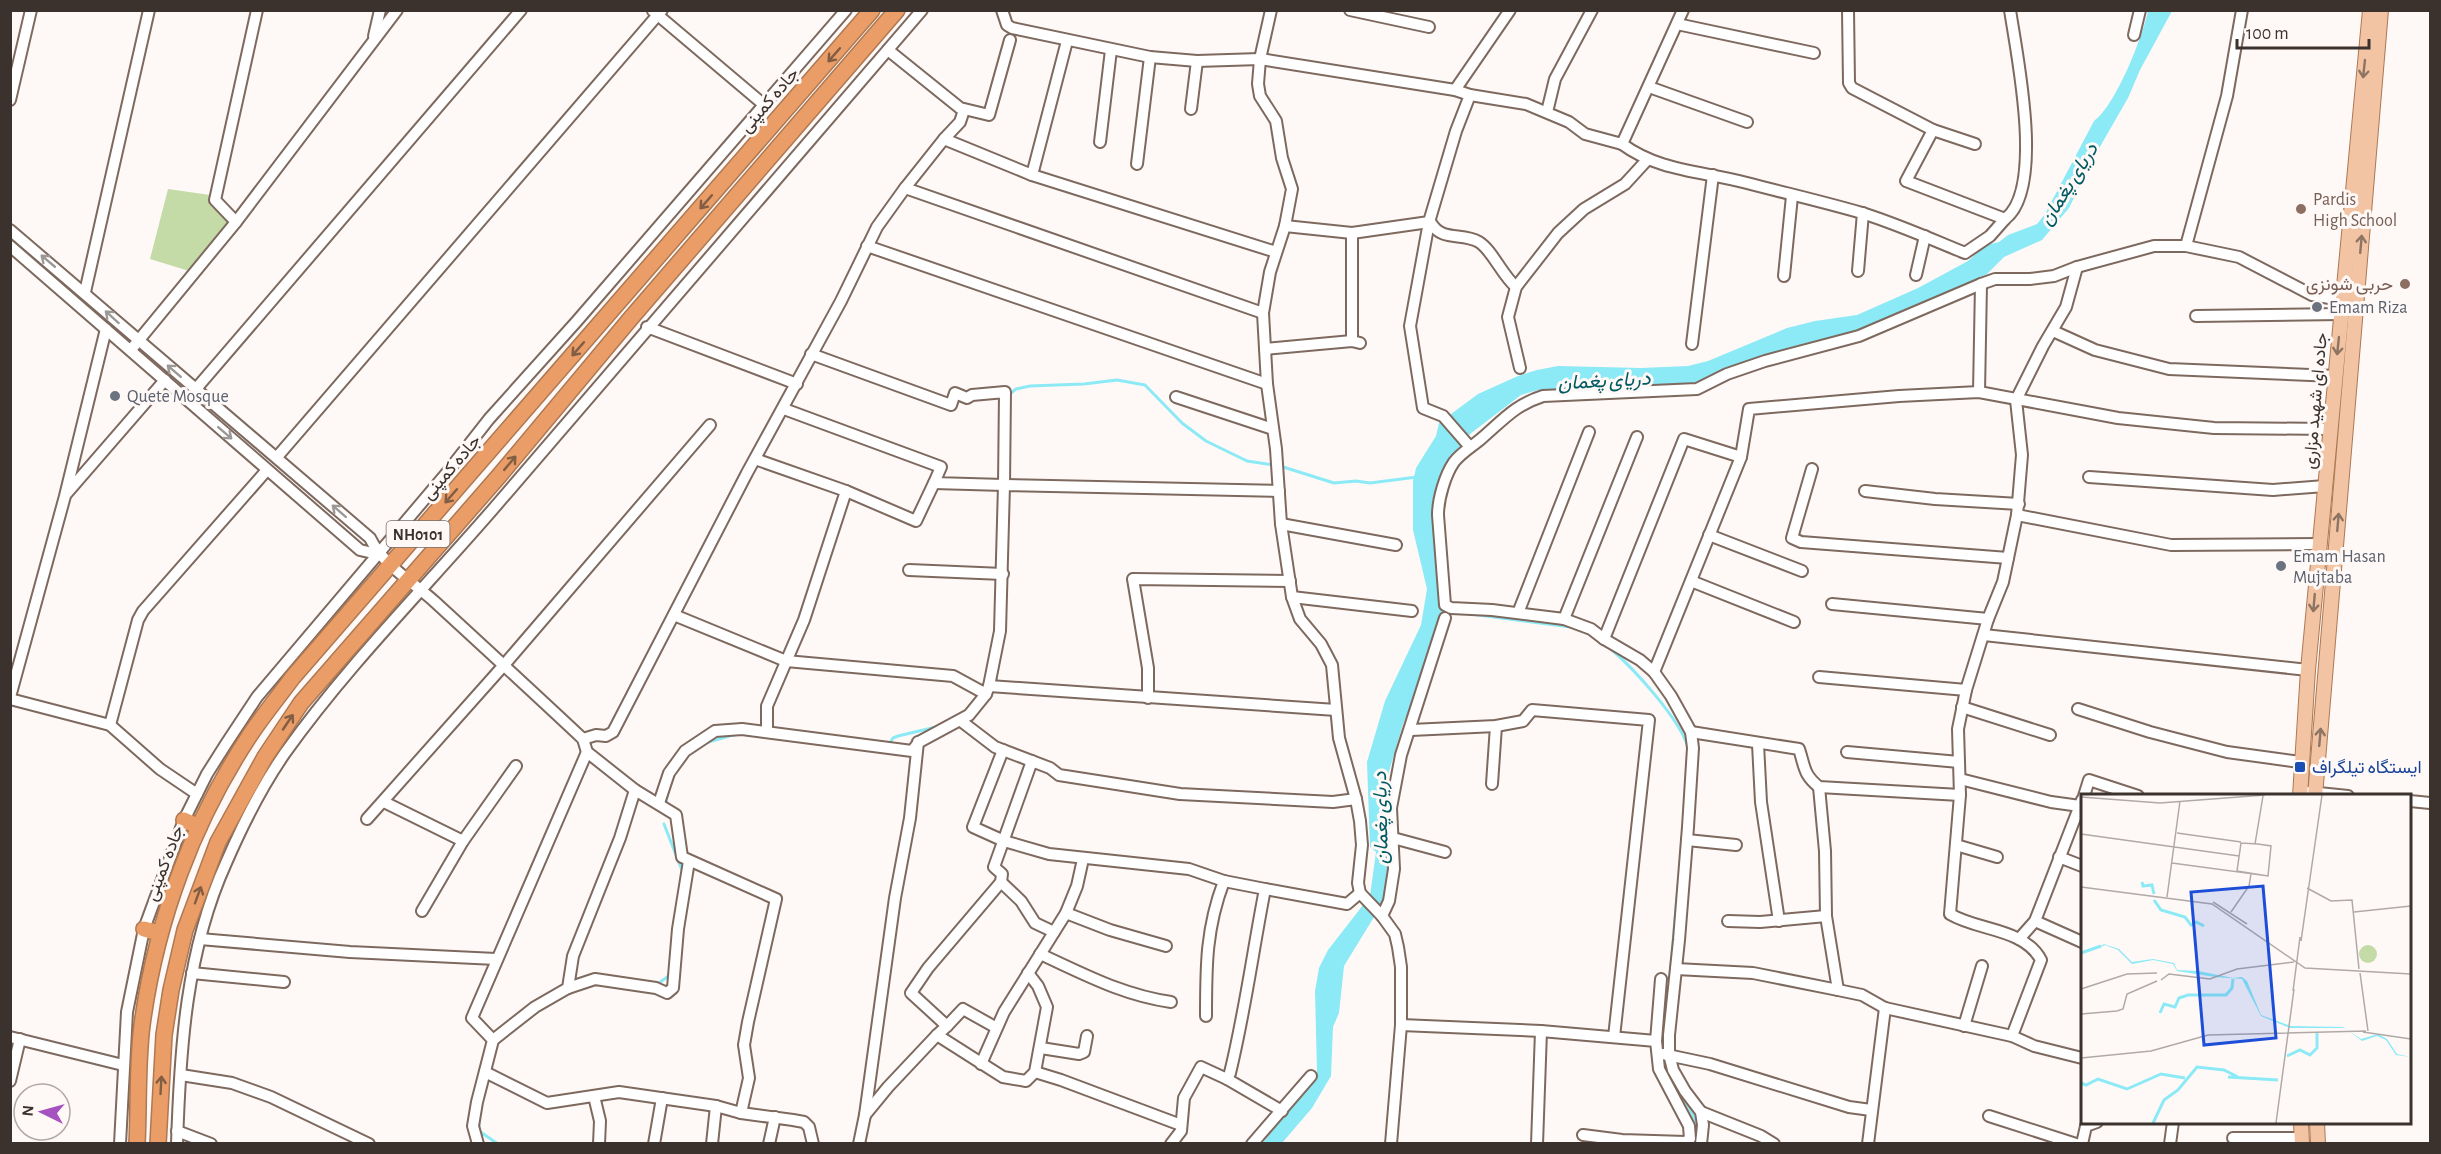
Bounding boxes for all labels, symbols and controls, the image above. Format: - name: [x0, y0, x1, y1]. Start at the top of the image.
- scale bar: [2237, 12, 2369, 50]
- text: 100 m: [2246, 25, 2289, 43]
- one-way arrow: [827, 47, 841, 62]
- one-way arrow: [2358, 58, 2369, 78]
- street label: جاده کمپنی: [737, 65, 804, 138]
- water label: دریای پغمان: [2036, 139, 2105, 231]
- place label: Pardis High School: [2313, 191, 2397, 230]
- one-way arrow: [699, 194, 713, 209]
- marker: Pardis High School: [2294, 202, 2308, 216]
- one-way arrow: [2356, 234, 2367, 254]
- one-way arrow: [41, 254, 56, 268]
- place label: حربی شونزی: [2306, 276, 2393, 295]
- marker: حربی شونزی: [2398, 277, 2412, 291]
- place label: Emam Riza: [2329, 299, 2407, 317]
- marker: Emam Riza: [2310, 300, 2324, 314]
- one-way arrow: [105, 310, 120, 324]
- street label: جاده ای شهید مزاری: [2301, 332, 2332, 470]
- one-way arrow: [2332, 336, 2343, 356]
- one-way arrow: [571, 341, 585, 356]
- one-way arrow: [167, 364, 182, 378]
- water label: دریای پغمان: [1557, 369, 1652, 396]
- place label: Quete Mosque: [127, 388, 229, 406]
- marker: Quete Mosque: [108, 389, 122, 403]
- one-way arrow: [217, 426, 232, 440]
- street label: جاده کمپنی: [419, 432, 486, 505]
- one-way arrow: [504, 455, 517, 471]
- one-way arrow: [444, 488, 457, 504]
- one-way arrow: [332, 504, 347, 518]
- one-way arrow: [2333, 512, 2344, 532]
- road number: NH0101: [386, 521, 450, 547]
- place label: Emam Hasan Mujtaba: [2293, 548, 2386, 587]
- marker: Emam Hasan Mujtaba: [2274, 559, 2288, 573]
- one-way arrow: [2308, 593, 2319, 613]
- one-way arrow: [282, 715, 294, 731]
- one-way arrow: [2315, 728, 2326, 748]
- place label: ایستگاه تیلگراف: [2312, 758, 2422, 778]
- marker: ایستگاه تیلگراف: [2293, 760, 2307, 774]
- water label: دریای پغمان: [1370, 771, 1395, 865]
- inset map: [2081, 794, 2411, 1124]
- street label: جاده کمپنی: [142, 823, 189, 904]
- one-way arrow: [193, 886, 204, 904]
- one-way arrow: [156, 1076, 167, 1096]
- north arrow: [12, 1082, 72, 1142]
- text: N: [20, 1105, 37, 1117]

